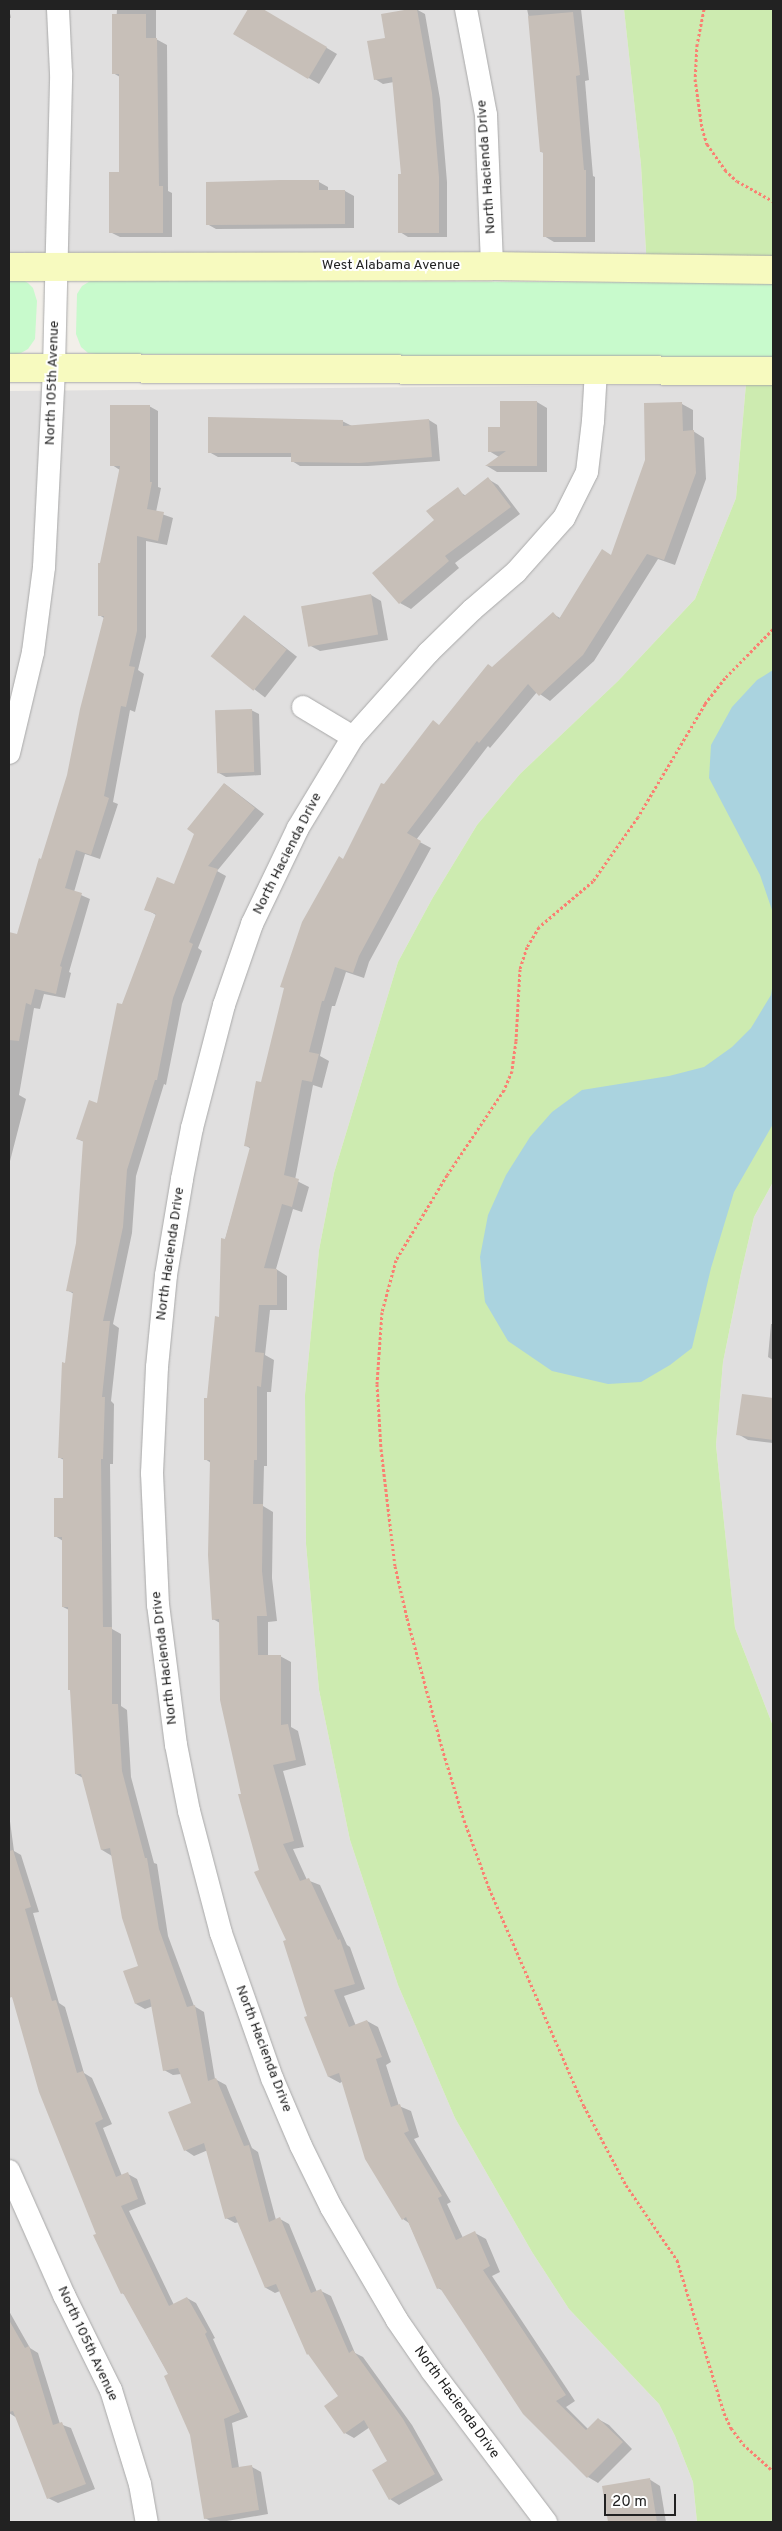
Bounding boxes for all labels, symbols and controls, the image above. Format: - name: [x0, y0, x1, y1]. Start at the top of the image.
- street label: North Hacienda Drive: [474, 99, 500, 235]
- street label: West Alabama Avenue: [321, 258, 461, 274]
- street label: North 105th Avenue: [42, 320, 64, 446]
- street label: North Hacienda Drive: [250, 790, 326, 918]
- street label: North Hacienda Drive: [153, 1186, 189, 1322]
- street label: North Hacienda Drive: [148, 1590, 182, 1726]
- street label: North Hacienda Drive: [231, 1983, 295, 2115]
- street label: North 105th Avenue: [53, 2284, 121, 2404]
- street label: North Hacienda Drive: [410, 2344, 502, 2462]
- scale bar: [607, 2484, 680, 2516]
- text: 20 m: [612, 2493, 647, 2512]

